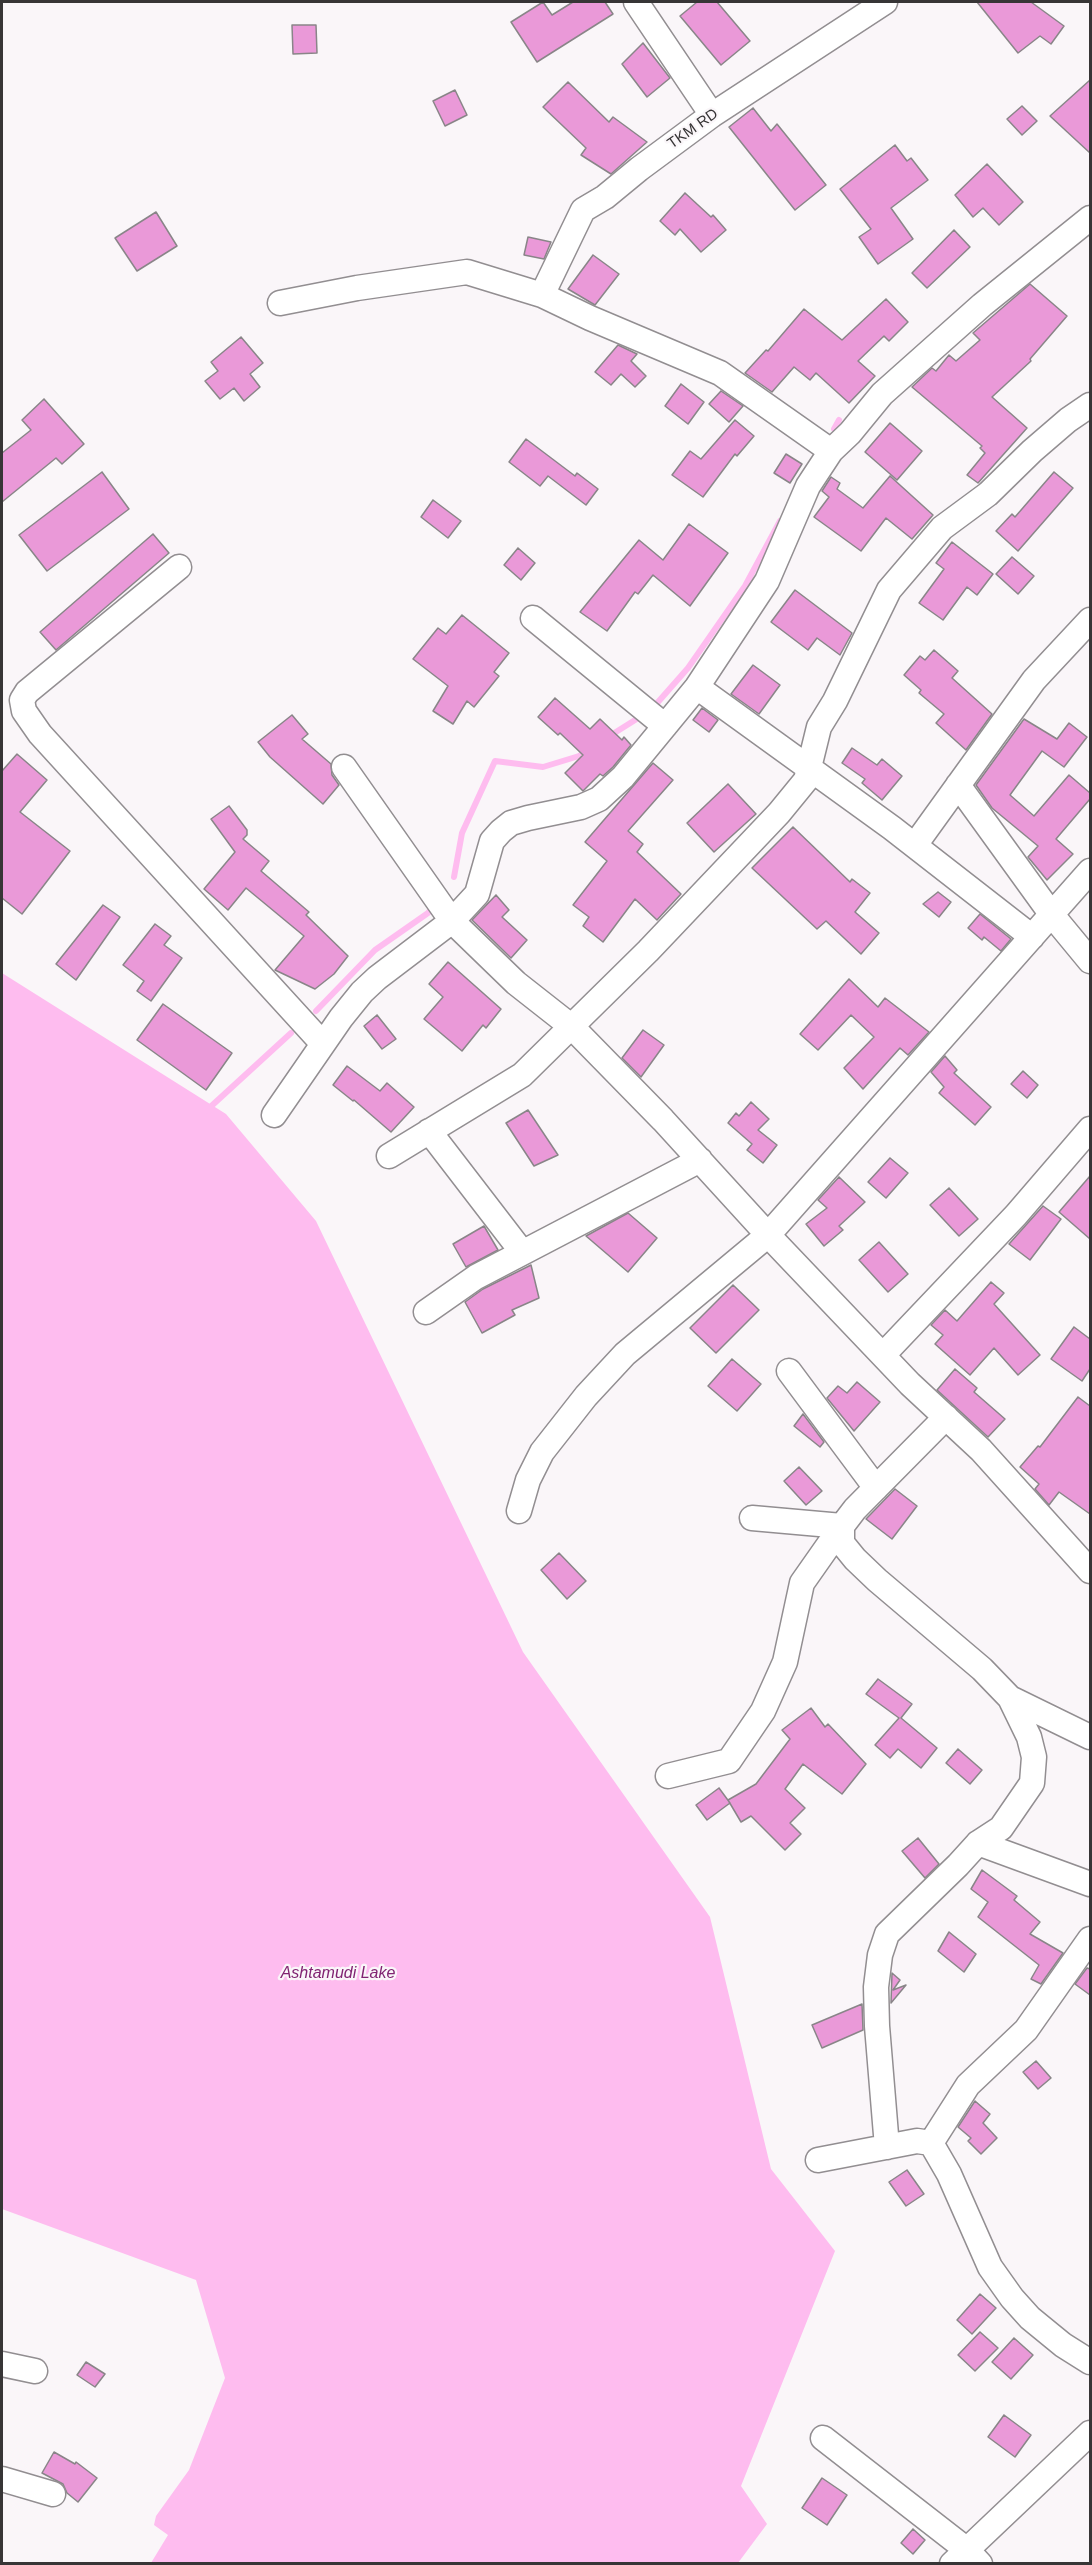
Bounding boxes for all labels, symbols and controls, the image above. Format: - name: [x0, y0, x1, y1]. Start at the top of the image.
- street label: TKM RD: [664, 105, 722, 153]
- water label: Ashtamudi Lake: [281, 1964, 395, 1984]

